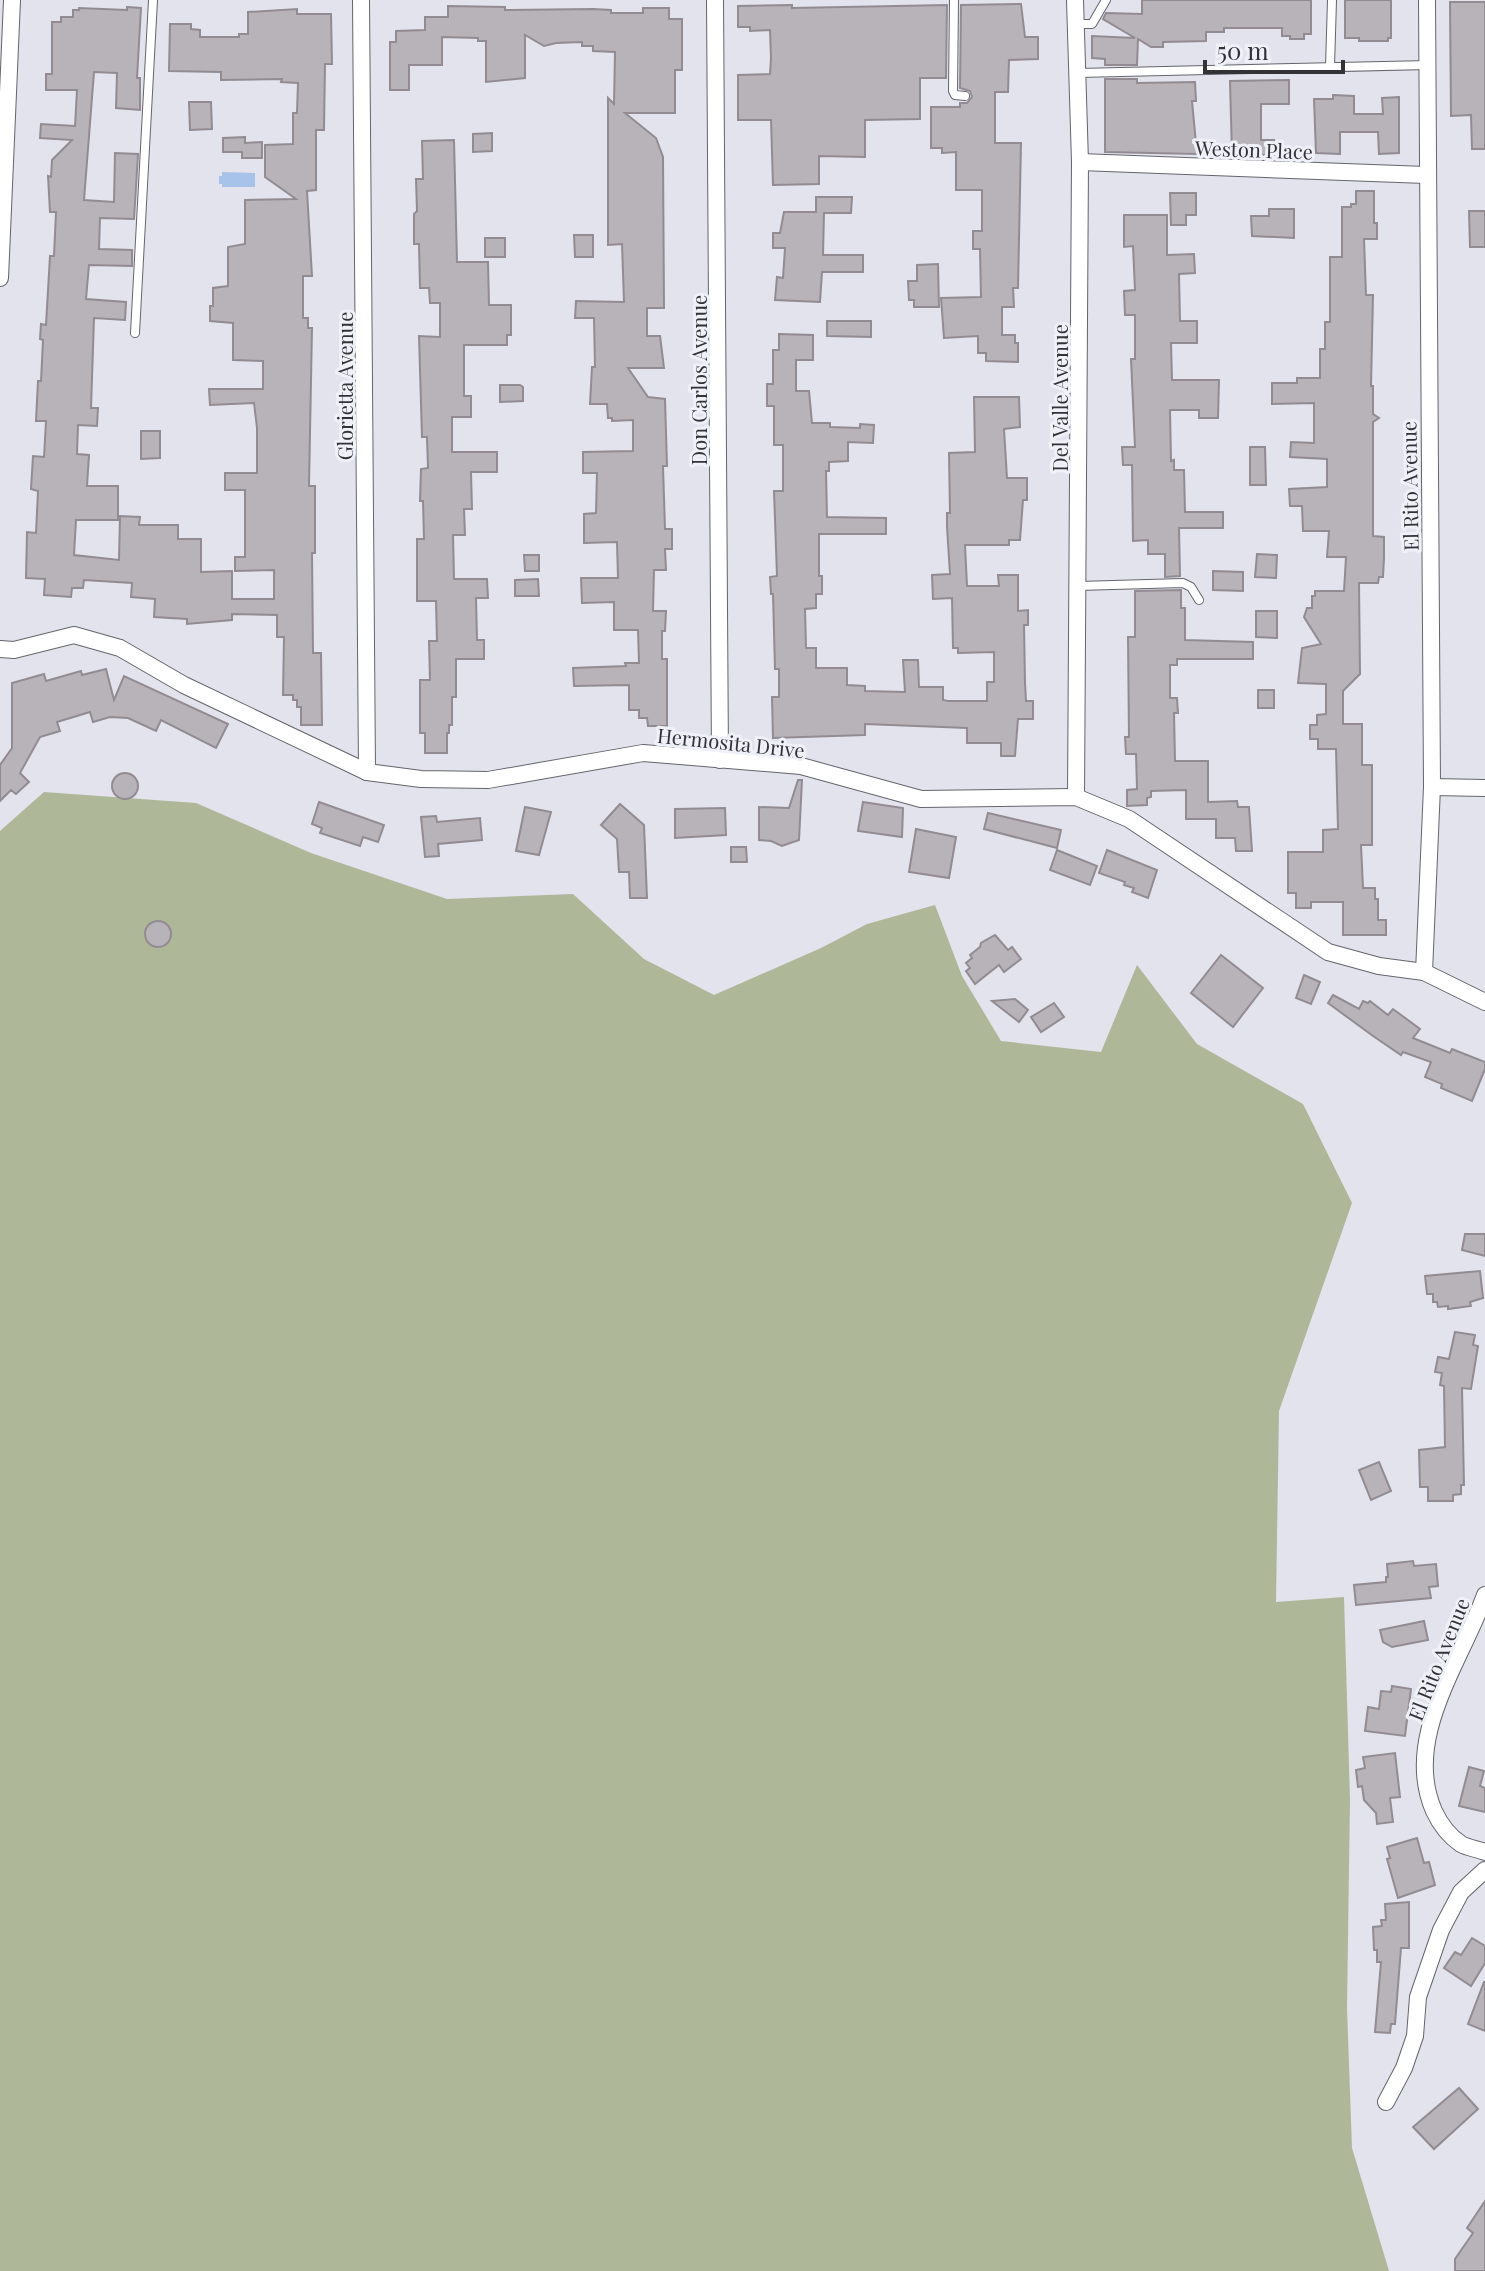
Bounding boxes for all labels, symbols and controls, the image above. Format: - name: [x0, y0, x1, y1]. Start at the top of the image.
- scale bar: [1205, 24, 1343, 74]
- text: 50 m: [1217, 34, 1269, 66]
- street label: Weston Place: [1194, 133, 1313, 165]
- street label: Don Carlos Avenue: [685, 295, 712, 465]
- street label: Glorietta Avenue: [331, 312, 358, 460]
- street label: Del Valle Avenue: [1046, 324, 1073, 472]
- street label: El Rito Avenue: [1394, 421, 1424, 551]
- street label: Hermosita Drive: [656, 721, 806, 763]
- street label: El Rito Avenue: [1401, 1594, 1475, 1724]

